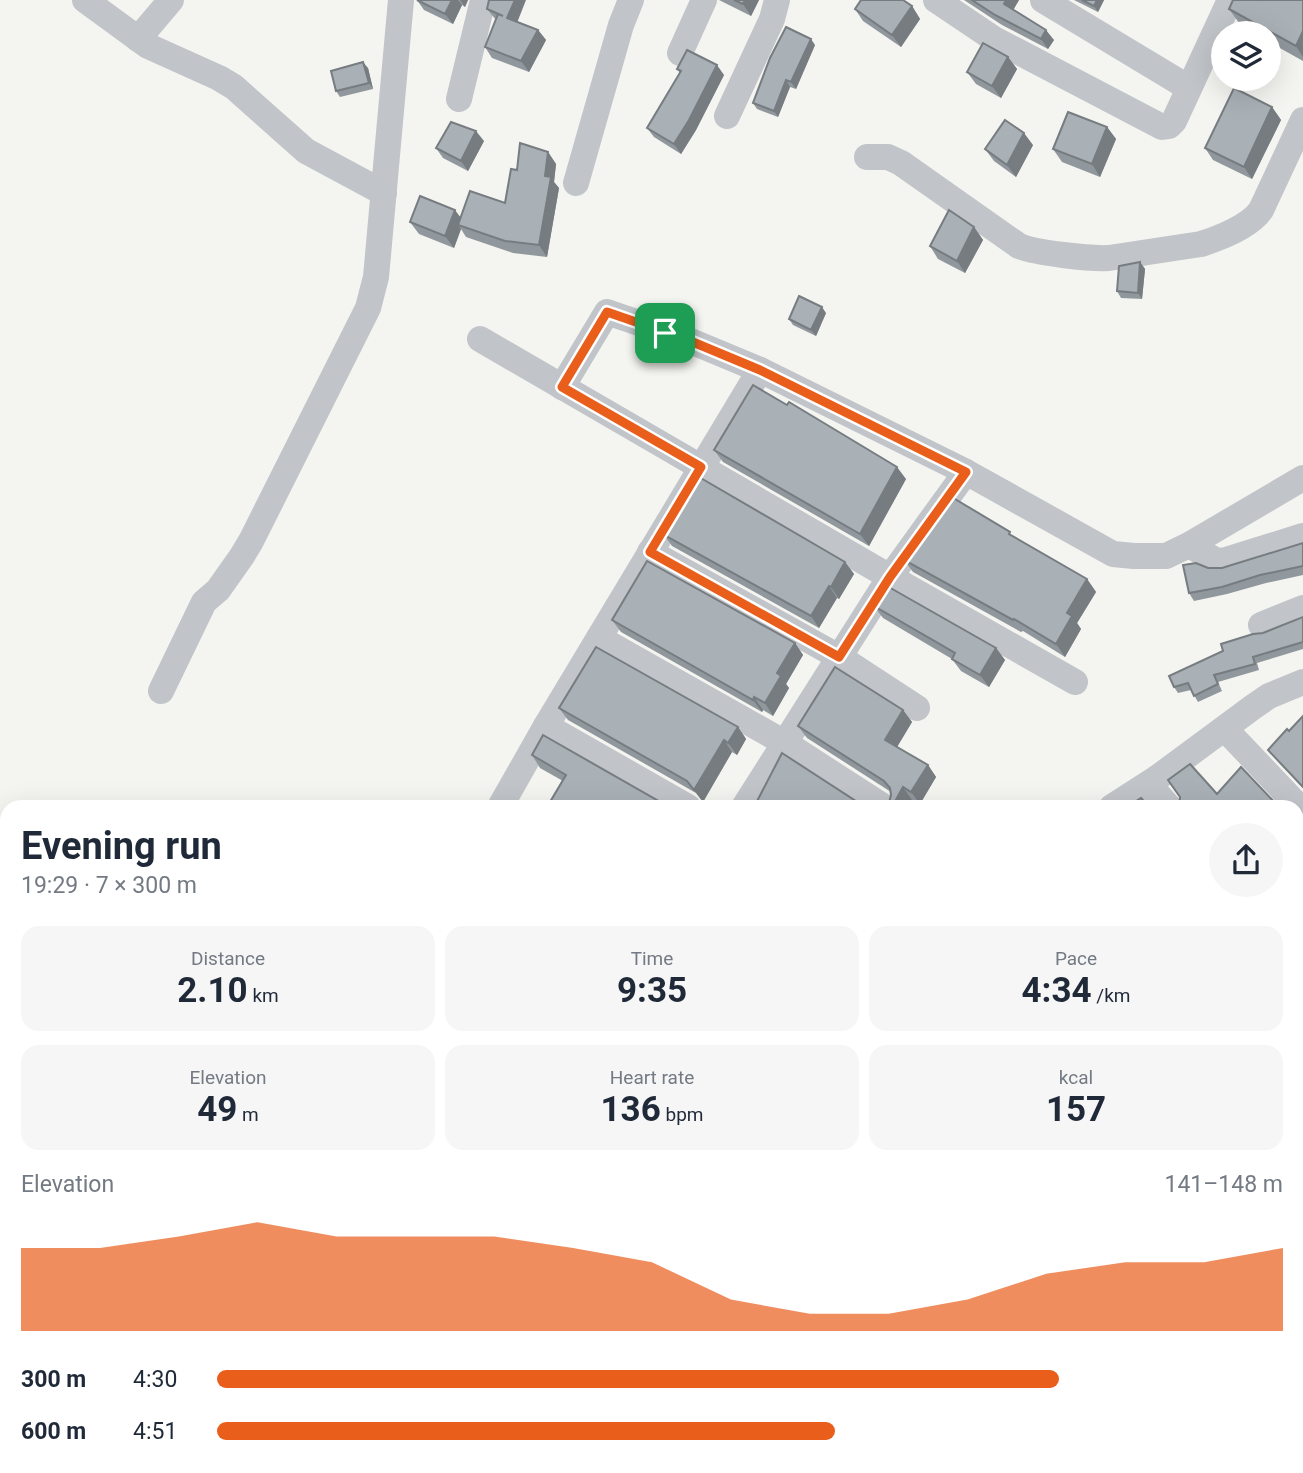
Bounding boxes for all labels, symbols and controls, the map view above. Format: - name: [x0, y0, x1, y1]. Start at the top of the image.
- map controls: [1211, 21, 1281, 91]
- button: layers: [1211, 21, 1281, 91]
- pin: [635, 303, 695, 363]
- icon: arrive: [646, 314, 684, 352]
- button: share: [1209, 823, 1283, 897]
- text: Evening run: [21, 824, 222, 868]
- text: 19:29 · 7 × 300 m: [21, 872, 197, 899]
- text: Distance: [191, 947, 265, 970]
- text: Time: [631, 947, 673, 970]
- text: Pace: [1055, 947, 1097, 970]
- text: 2.10: [177, 970, 248, 1011]
- text: 9:35: [617, 970, 687, 1011]
- text: 4:34: [1022, 970, 1092, 1011]
- text: km: [248, 984, 279, 1007]
- text: /km: [1092, 984, 1130, 1007]
- text: Elevation: [190, 1066, 266, 1089]
- text: Heart rate: [610, 1066, 694, 1089]
- text: kcal: [1059, 1066, 1093, 1089]
- text: 49: [197, 1089, 237, 1130]
- text: 136: [601, 1089, 661, 1130]
- text: 157: [1046, 1089, 1106, 1130]
- text: m: [237, 1103, 259, 1126]
- text: bpm: [661, 1103, 703, 1126]
- text: Elevation: [21, 1171, 114, 1198]
- text: 141–148 m: [1164, 1171, 1283, 1198]
- text: 300 m: [21, 1366, 86, 1393]
- text: 4:30: [133, 1366, 177, 1393]
- text: 600 m: [21, 1418, 86, 1445]
- text: 4:51: [133, 1418, 177, 1445]

